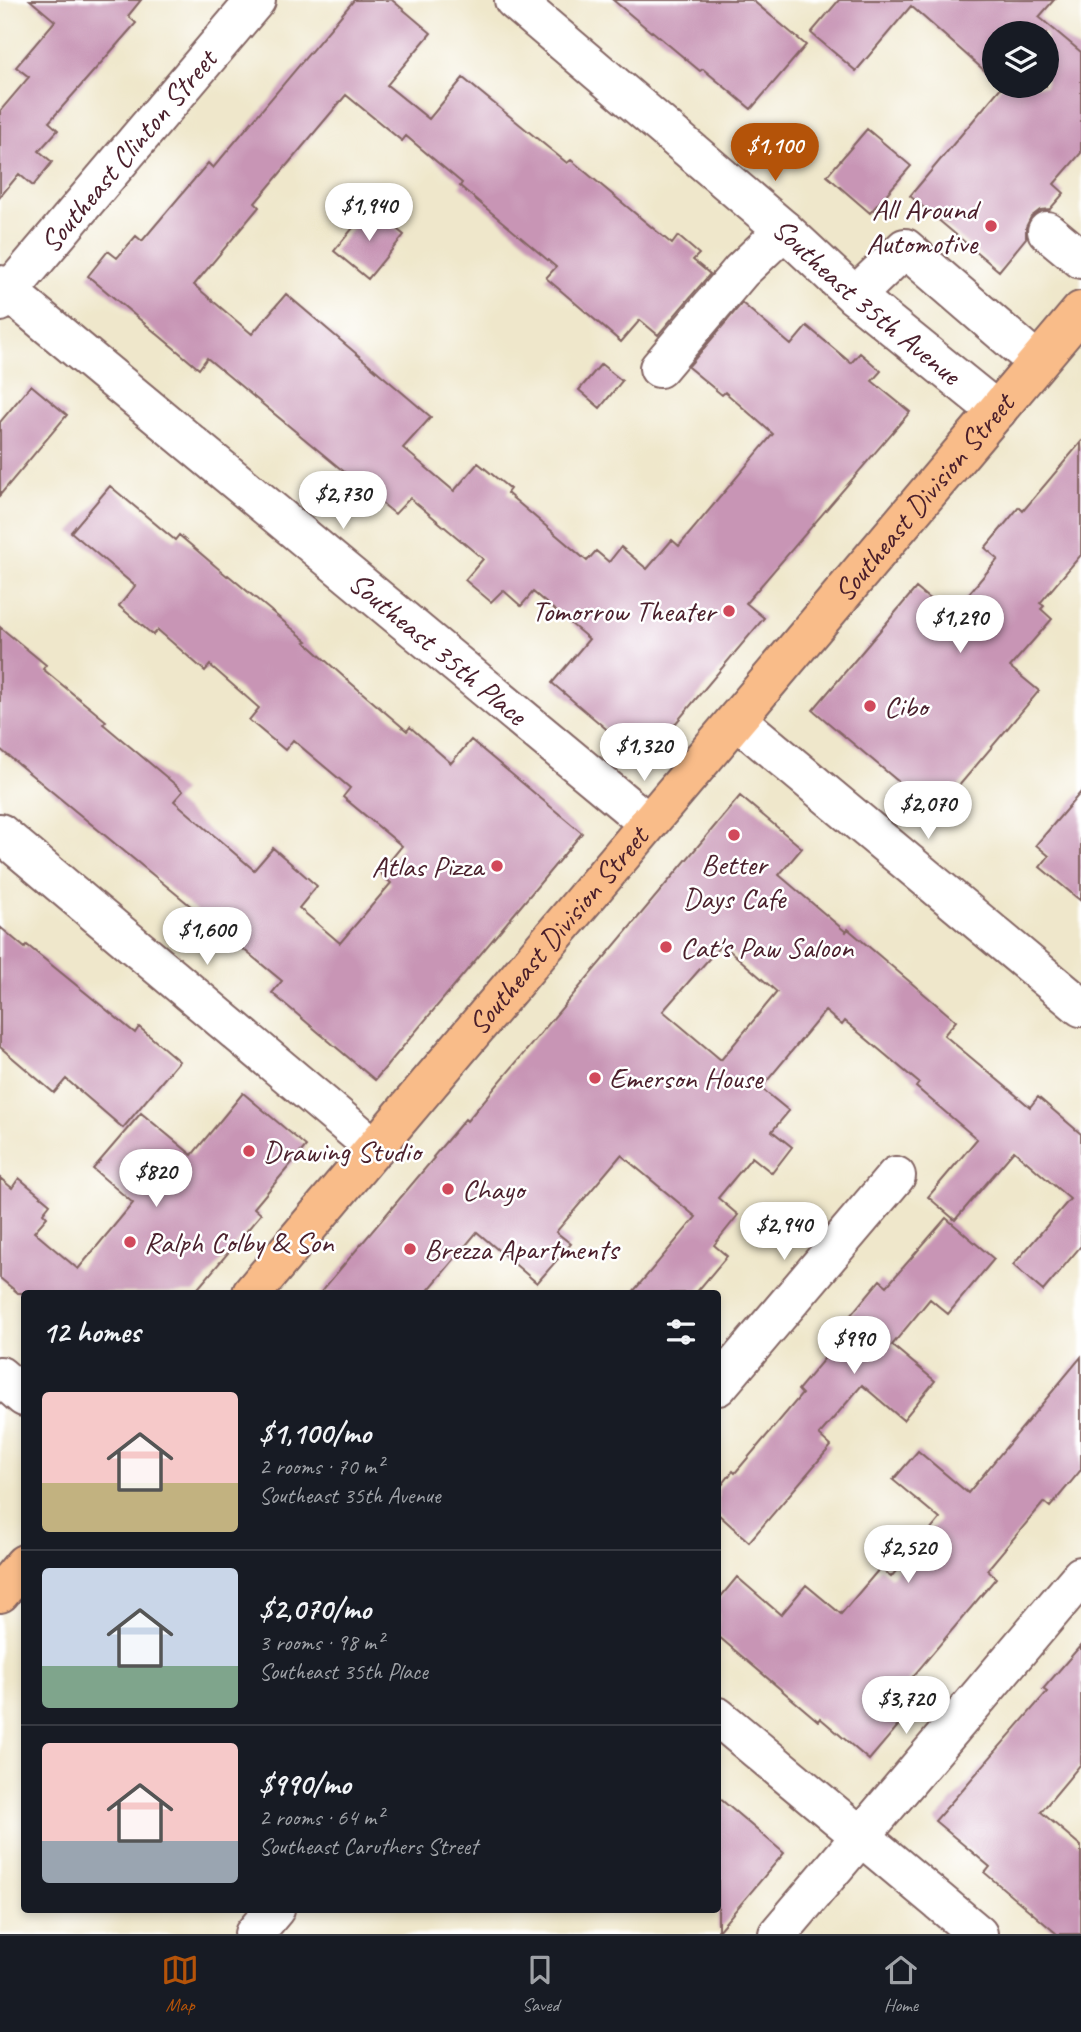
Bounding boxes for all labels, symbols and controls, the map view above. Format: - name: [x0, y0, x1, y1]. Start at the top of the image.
- map controls: [982, 21, 1059, 98]
- button: layers: [982, 21, 1059, 98]
- street label: Southeast Clinton Street: [31, 39, 227, 260]
- pin: $1,100: [718, 124, 832, 183]
- text: $1,100: [747, 131, 803, 160]
- pin: $1,940: [312, 184, 426, 243]
- place label: All Around Automotive: [866, 190, 981, 262]
- text: $1,940: [341, 191, 397, 220]
- street label: Southeast 35th Avenue: [765, 210, 970, 394]
- marker: All Around Automotive: [983, 218, 999, 234]
- street label: Southeast Division Street: [825, 383, 1024, 609]
- pin: $2,730: [286, 472, 400, 531]
- text: $2,730: [315, 479, 371, 508]
- street label: Southeast 35th Place: [341, 564, 536, 735]
- place label: Tomorrow Theater: [531, 592, 718, 630]
- pin: $1,290: [903, 596, 1017, 655]
- marker: Tomorrow Theater: [721, 603, 737, 619]
- text: $1,290: [932, 603, 988, 632]
- place label: Cibo: [884, 687, 931, 725]
- marker: Cibo: [862, 698, 878, 714]
- pin: $1,320: [587, 724, 701, 783]
- text: $1,320: [616, 731, 672, 760]
- pin: $2,070: [871, 782, 985, 841]
- text: $2,070: [900, 789, 956, 818]
- street label: Southeast Division Street: [459, 817, 658, 1043]
- marker: Better Days Cafe: [726, 827, 742, 843]
- place label: Better Days Cafe: [683, 845, 788, 917]
- place label: Atlas Pizza: [372, 847, 486, 885]
- marker: Atlas Pizza: [489, 858, 505, 874]
- pin: $1,600: [150, 908, 264, 967]
- text: $1,600: [179, 915, 235, 944]
- place label: Cat's Paw Saloon: [680, 928, 855, 966]
- marker: Cat's Paw Saloon: [658, 939, 674, 955]
- place label: Emerson House: [609, 1059, 765, 1097]
- marker: Emerson House: [587, 1070, 603, 1086]
- place label: Drawing Studio: [263, 1132, 424, 1170]
- marker: Drawing Studio: [241, 1143, 257, 1159]
- pin: $820: [115, 1150, 197, 1209]
- text: $820: [135, 1157, 177, 1186]
- place label: Chayo: [462, 1170, 527, 1208]
- marker: Chayo: [440, 1181, 456, 1197]
- pin: $2,940: [727, 1202, 841, 1262]
- text: $2,940: [756, 1210, 812, 1239]
- place label: Ralph Colby & Son: [144, 1223, 335, 1261]
- place label: Brezza Apartments: [424, 1230, 621, 1268]
- marker: Ralph Colby & Son: [122, 1234, 138, 1250]
- marker: Brezza Apartments: [402, 1241, 418, 1257]
- text: 12 homes: [42, 1313, 140, 1351]
- icon: filters: [662, 1313, 700, 1351]
- pin: $990: [813, 1316, 895, 1376]
- text: $990: [834, 1324, 874, 1353]
- text: $1,100/mo: [259, 1414, 371, 1452]
- icon: home: [98, 1420, 182, 1504]
- text: 2 rooms · 70 m²: [259, 1452, 383, 1481]
- text: Southeast 35th Avenue: [259, 1481, 440, 1510]
- pin: $2,520: [851, 1526, 965, 1585]
- text: $2,520: [880, 1533, 936, 1562]
- text: $2,070/mo: [259, 1590, 371, 1628]
- icon: home: [98, 1596, 182, 1680]
- text: 3 rooms · 98 m²: [259, 1628, 383, 1657]
- text: Southeast 35th Place: [259, 1657, 428, 1686]
- pin: $3,720: [849, 1676, 963, 1736]
- text: $3,720: [878, 1684, 934, 1713]
- text: $990/mo: [259, 1765, 351, 1803]
- icon: home: [98, 1771, 182, 1855]
- text: 2 rooms · 64 m²: [259, 1803, 383, 1832]
- text: Southeast Caruthers Street: [259, 1832, 478, 1861]
- tab: Map: [161, 1951, 199, 2017]
- tab: Saved: [521, 1951, 559, 2017]
- tab: Home: [882, 1951, 920, 2017]

